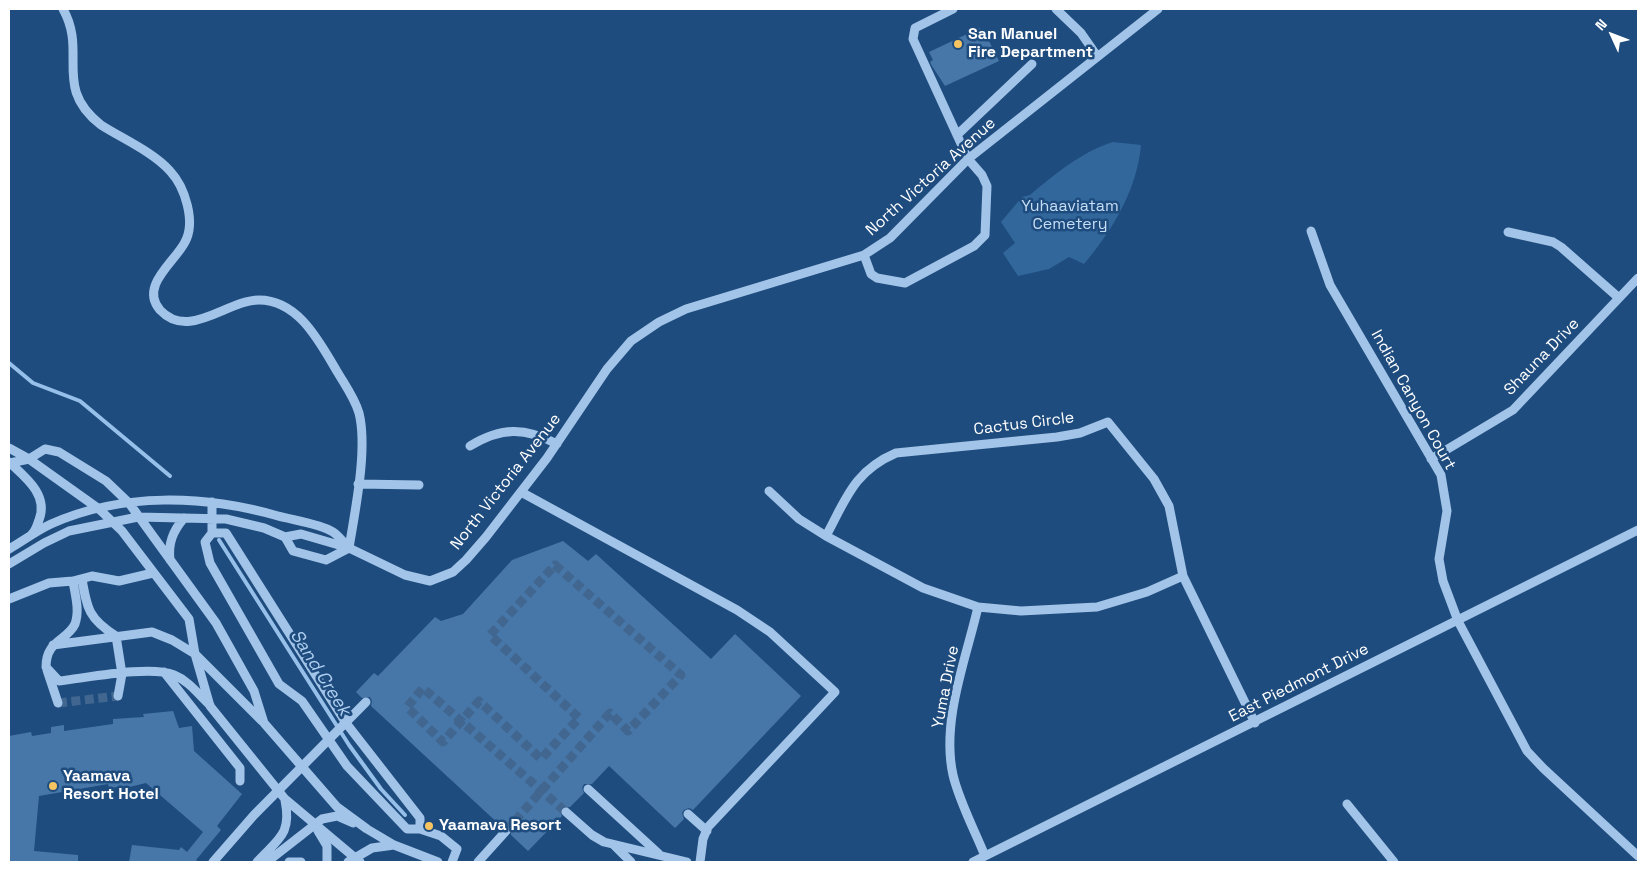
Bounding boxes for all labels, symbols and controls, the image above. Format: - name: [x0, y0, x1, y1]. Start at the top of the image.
- north arrow: [1587, 10, 1637, 60]
- text: N: [1591, 15, 1611, 34]
- place label: San Manuel Fire Department: [968, 25, 1093, 63]
- marker: San Manuel Fire Department: [952, 38, 964, 50]
- street label: North Victoria Avenue: [862, 114, 1000, 240]
- park label: Yuhaaviatam Cemetery: [1021, 197, 1119, 235]
- street label: Shauna Drive: [1500, 314, 1584, 400]
- street label: Indian Canyon Court: [1367, 327, 1459, 473]
- street label: Cactus Circle: [973, 408, 1075, 440]
- street label: North Victoria Avenue: [447, 410, 565, 554]
- water label: Sand Creek: [285, 626, 355, 720]
- street label: East Piedmont Drive: [1226, 639, 1372, 727]
- street label: Yuma Drive: [929, 644, 963, 730]
- place label: Yaamava Resort Hotel: [63, 767, 159, 805]
- marker: Yaamava Resort Hotel: [47, 780, 59, 792]
- place label: Yaamava Resort: [439, 816, 562, 836]
- marker: Yaamava Resort: [423, 820, 435, 832]

